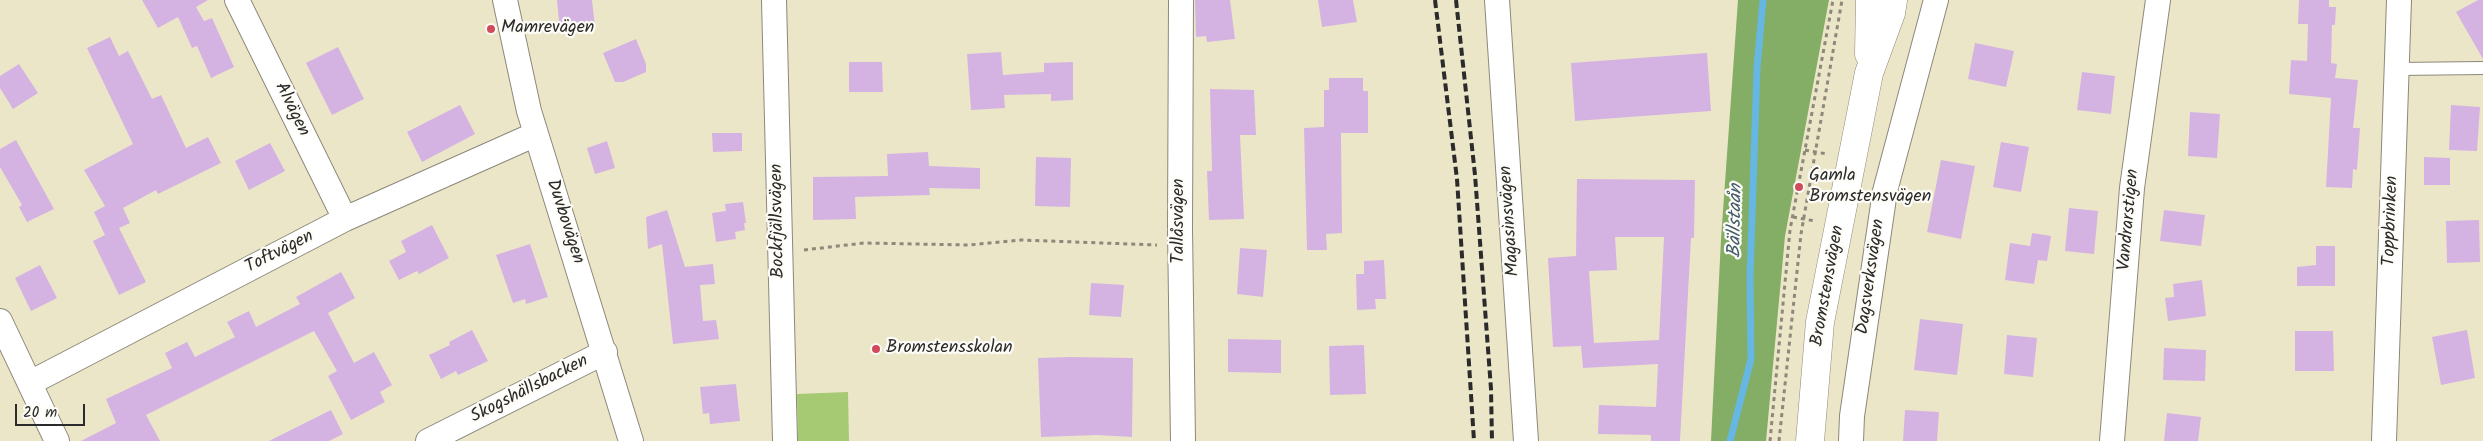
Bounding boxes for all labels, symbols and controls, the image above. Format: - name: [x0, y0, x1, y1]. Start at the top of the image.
- place label: Mamrevägen: [501, 18, 594, 40]
- marker: Mamrevägen: [485, 23, 497, 35]
- street label: Alvägen: [269, 79, 313, 141]
- street label: Bockfjällsvägen: [767, 163, 791, 279]
- street label: Magasinsvägen: [1496, 165, 1526, 277]
- place label: Gamla Bromstensvägen: [1809, 166, 1931, 208]
- street label: Vandrarstigen: [2115, 168, 2145, 272]
- street label: Toppbrinken: [2380, 175, 2404, 267]
- street label: Duvbovägen: [540, 177, 588, 267]
- street label: Tallåsvägen: [1169, 178, 1191, 264]
- marker: Gamla Bromstensvägen: [1793, 181, 1805, 193]
- water label: Bällstaån: [1725, 184, 1749, 258]
- street label: Dagsverksvägen: [1853, 218, 1891, 336]
- street label: Bromstensvägen: [1808, 224, 1850, 348]
- street label: Toftvägen: [242, 227, 318, 279]
- place label: Bromstensskolan: [886, 338, 1013, 360]
- marker: Bromstensskolan: [870, 343, 882, 355]
- street label: Skogshällsbacken: [468, 351, 592, 429]
- scale bar: [18, 394, 88, 426]
- text: 20 m: [23, 401, 57, 425]

